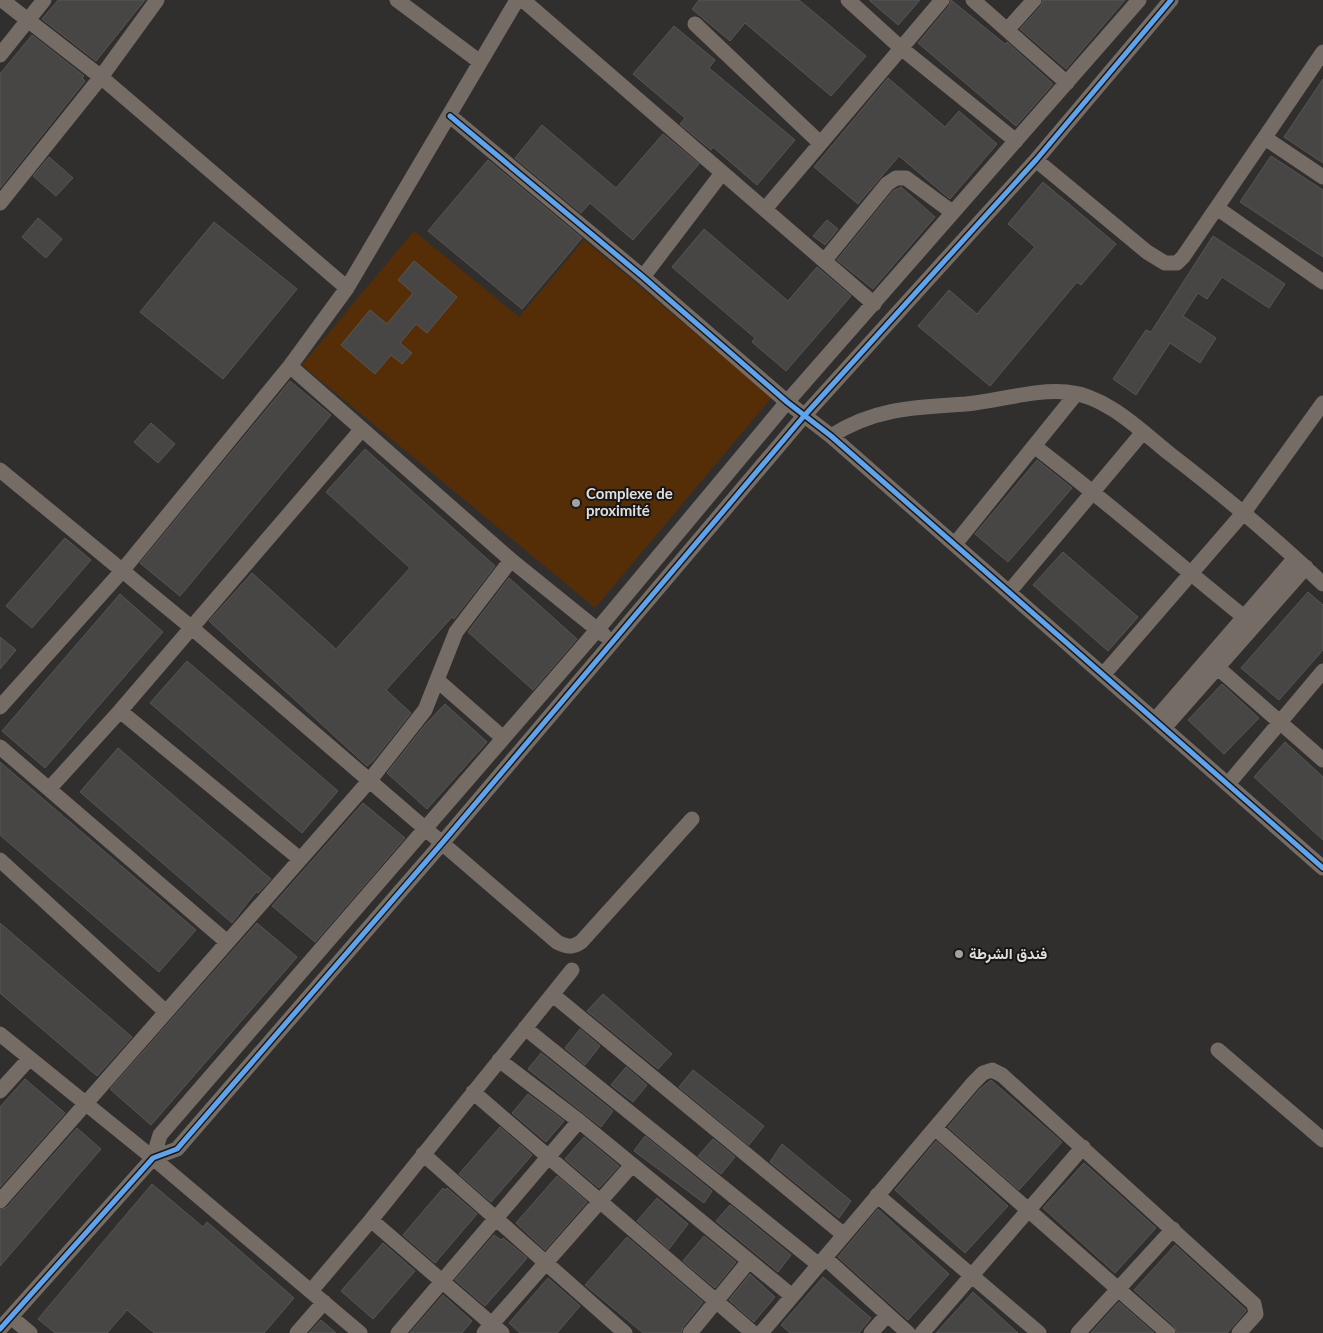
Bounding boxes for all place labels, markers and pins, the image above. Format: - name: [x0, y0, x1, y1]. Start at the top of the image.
- place label: Complexe de proximité: [586, 484, 673, 519]
- marker: Complexe de proximité: [570, 497, 582, 509]
- place label: فندق الشرطة: [969, 944, 1047, 963]
- marker: فندق الشرطة: [953, 948, 965, 960]

